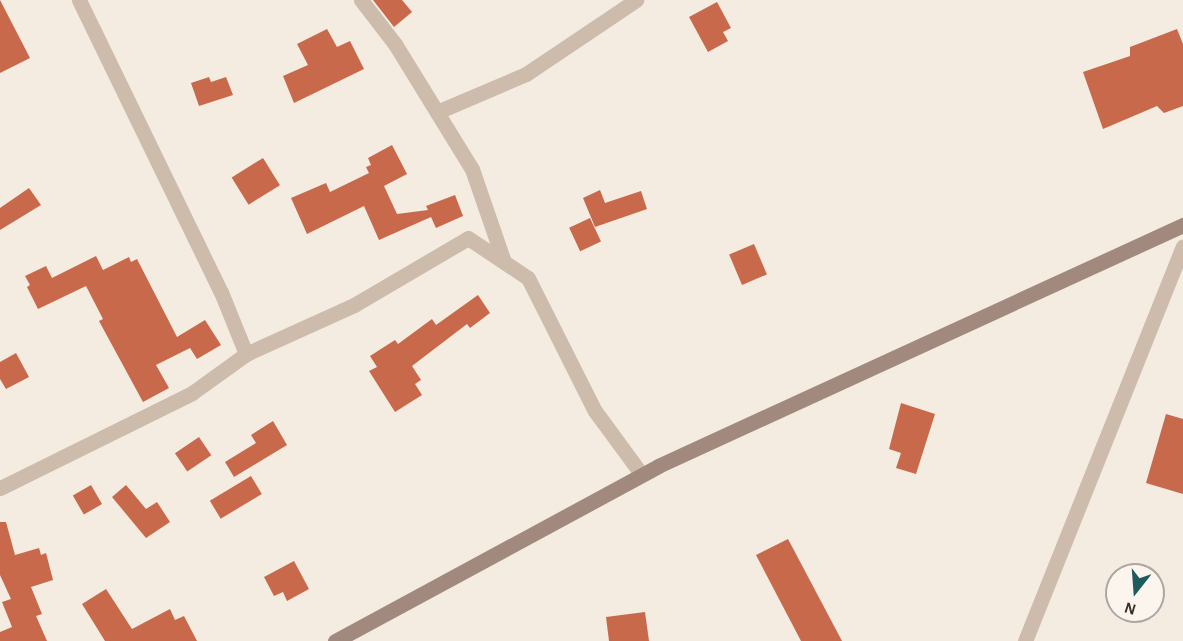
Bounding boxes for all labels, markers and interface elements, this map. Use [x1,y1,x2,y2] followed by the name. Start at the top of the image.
[1105,563,1165,623] north arrow
[1123,599,1138,618] text: N

